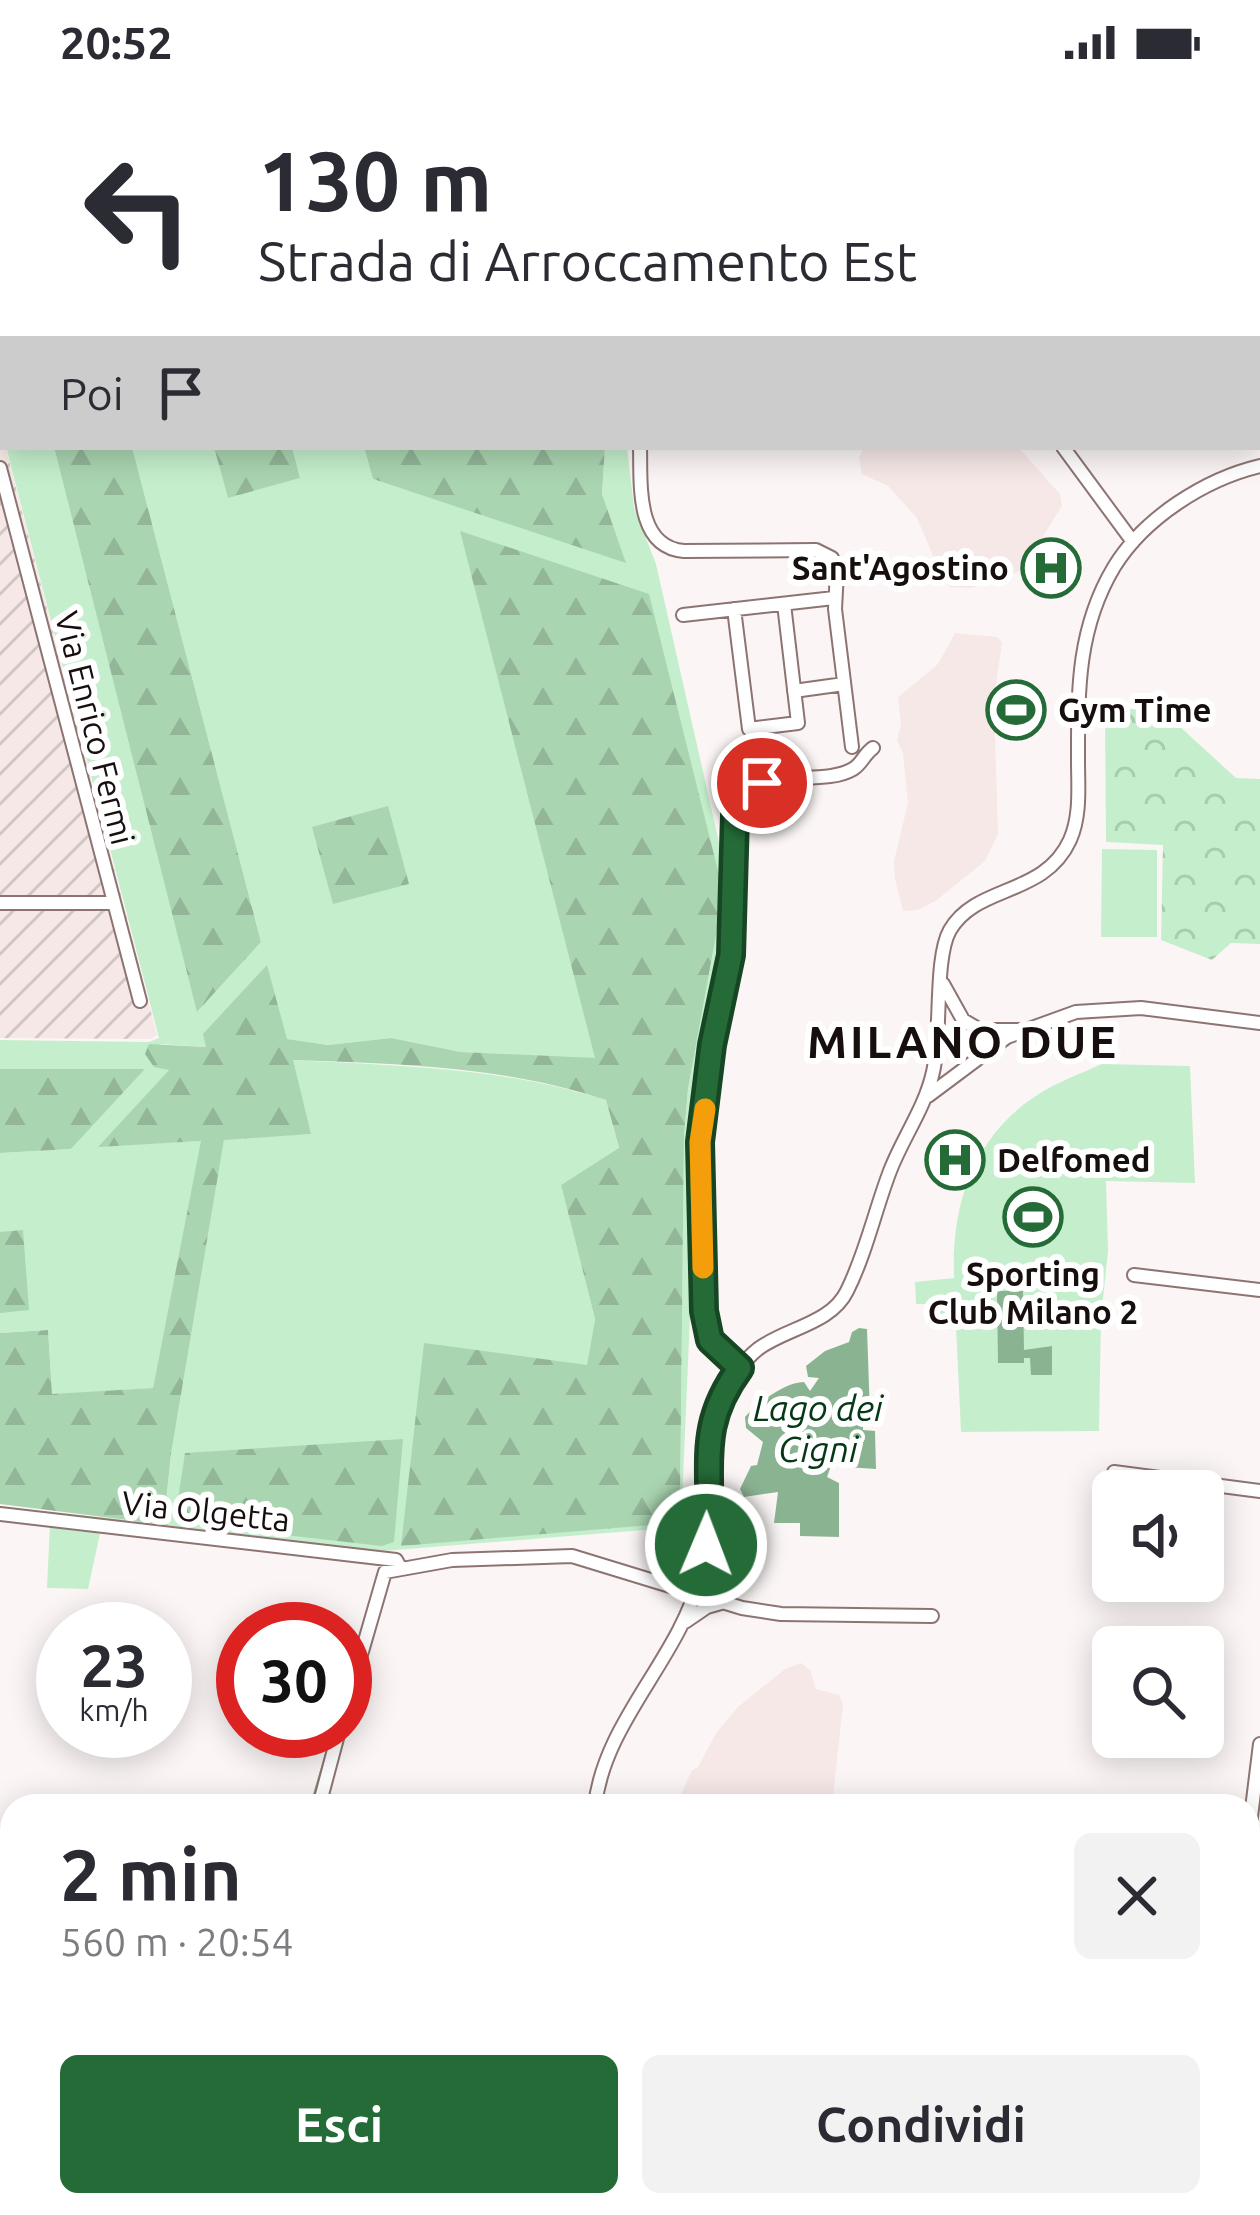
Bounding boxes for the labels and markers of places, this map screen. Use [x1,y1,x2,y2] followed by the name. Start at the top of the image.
[1020,537,1082,599] hospital icon: Sant'Agostino
[792,549,1009,586] place label: Sant'Agostino
[985,679,1047,741] sports icon: Gym Time
[1058,691,1212,728] place label: Gym Time
[711,732,813,834] pin
[924,1129,986,1191] hospital icon: Delfomed
[997,1141,1151,1178] place label: Delfomed
[1002,1186,1064,1248] sports icon: Sporting Club Milano 2
[928,1255,1138,1330] place label: Sporting Club Milano 2

